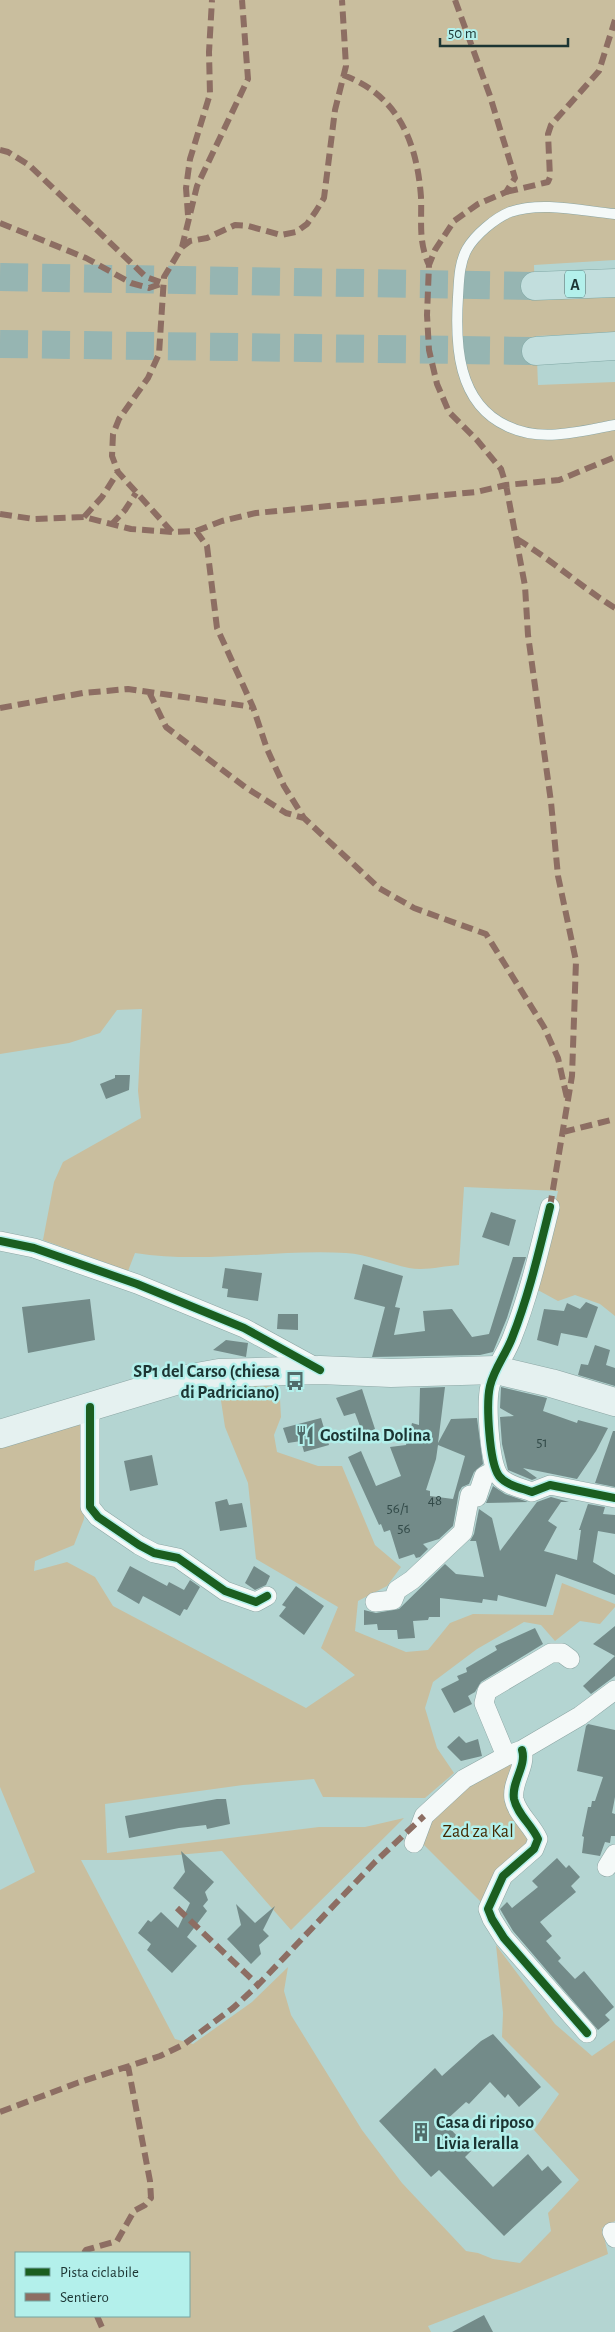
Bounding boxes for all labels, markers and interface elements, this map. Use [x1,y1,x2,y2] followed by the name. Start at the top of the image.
[440,15,568,47] scale bar
[448,26,477,41] text: 50 m
[565,270,585,298] road number: A
[133,1363,280,1402] place label: SP1 del Carso (chiesa di Padriciano)
[284,1370,306,1392] bus stop icon: SP1 del Carso (chiesa di Padriciano)
[294,1424,316,1446] restaurant icon: Gostilna Dolina
[320,1427,431,1445] place label: Gostilna Dolina
[536,1435,548,1450] house number: 51
[428,1493,442,1508] house number: 48
[387,1501,409,1516] house number: 56/1
[397,1521,411,1536] house number: 56
[442,1823,514,1841] park label: Zad za Kal
[436,2114,534,2153] place label: Casa di riposo Livia Ieralla
[410,2121,432,2143] building icon: Casa di riposo Livia Ieralla
[15,2252,190,2317] legend
[60,2265,139,2280] text: Pista ciclabile
[60,2290,109,2305] text: Sentiero

